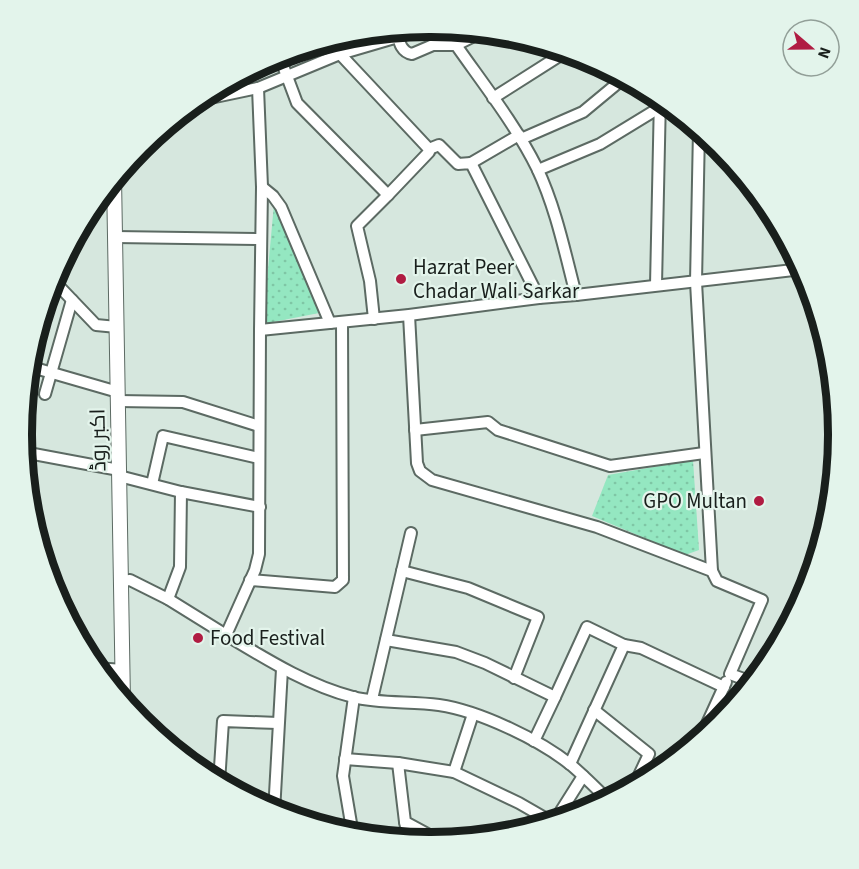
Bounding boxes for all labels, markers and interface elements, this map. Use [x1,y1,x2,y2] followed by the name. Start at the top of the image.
[781,18,841,78] north arrow
[812,44,836,62] text: N
[413,252,580,306] place label: Hazrat Peer Chadar Wali Sarkar
[394,272,408,286] marker: Hazrat Peer Chadar Wali Sarkar
[82,408,114,472] street label: اکبر روڈ
[643,486,747,516] place label: GPO Multan
[752,494,766,508] marker: GPO Multan
[210,623,325,653] place label: Food Festival
[191,631,205,645] marker: Food Festival

